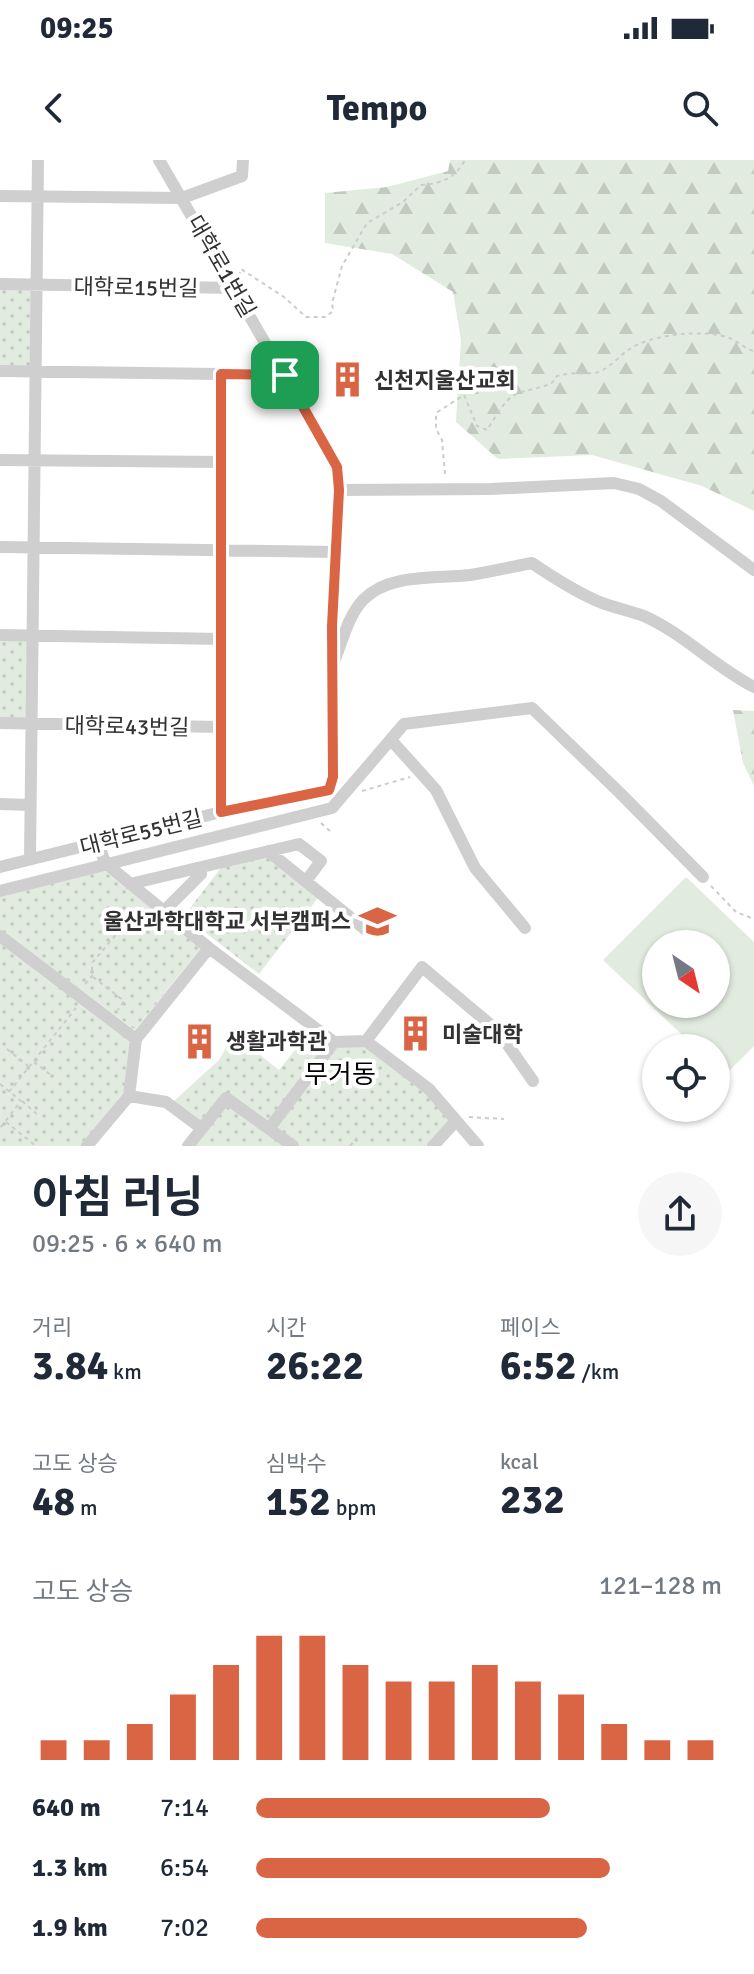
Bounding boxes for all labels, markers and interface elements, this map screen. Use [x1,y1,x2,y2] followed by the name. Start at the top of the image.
[40,10,114,47] text: 09:25
[32,86,76,130] icon: back
[327,86,427,131] text: Tempo
[678,86,722,130] icon: search
[182,211,262,322] street label: 대학로1번길
[73,273,199,302] street label: 대학로15번길
[251,341,319,409] pin
[263,353,307,397] icon: arrive
[329,361,367,399] building icon: 신천지울산교회
[374,367,516,394] place label: 신천지울산교회
[64,712,190,741] street label: 대학로43번길
[77,804,205,861] street label: 대학로55번길
[358,902,396,940] school or university icon: 울산과학대학교 서부캠퍼스
[103,908,351,935] place label: 울산과학대학교 서부캠퍼스
[642,930,730,1018] north arrow
[642,930,730,1122] map controls
[397,1015,435,1053] building icon: 미술대학
[442,1021,523,1048] place label: 미술대학
[181,1022,219,1060] building icon: 생활과학관
[226,1028,327,1055] place label: 생활과학관
[642,1034,730,1122] button: locate
[304,1059,376,1091] district label: 무거동
[32,1171,204,1225] text: 아침 러닝
[638,1172,722,1256] button: share
[32,1228,223,1260] text: 09:25 · 6 × 640 m
[32,1314,72,1341] text: 거리
[266,1314,306,1341] text: 시간
[500,1314,561,1341] text: 페이스
[32,1341,108,1391] text: 3.84
[266,1341,364,1391] text: 26:22
[500,1341,577,1391] text: 6:52
[108,1358,142,1385] text: km
[577,1358,619,1385] text: /km
[500,1448,539,1475] text: kcal
[32,1450,118,1477] text: 고도 상승
[266,1450,327,1477] text: 심박수
[500,1475,565,1525] text: 232
[32,1477,75,1527] text: 48
[266,1477,331,1527] text: 152
[75,1494,98,1521] text: m
[331,1494,376,1521] text: bpm
[599,1570,722,1602] text: 121–128 m
[32,1576,133,1608] text: 고도 상승
[32,1792,101,1824] text: 640 m
[160,1792,209,1824] text: 7:14
[32,1852,108,1884] text: 1.3 km
[160,1852,209,1884] text: 6:54
[32,1912,108,1944] text: 1.9 km
[160,1912,209,1944] text: 7:02

